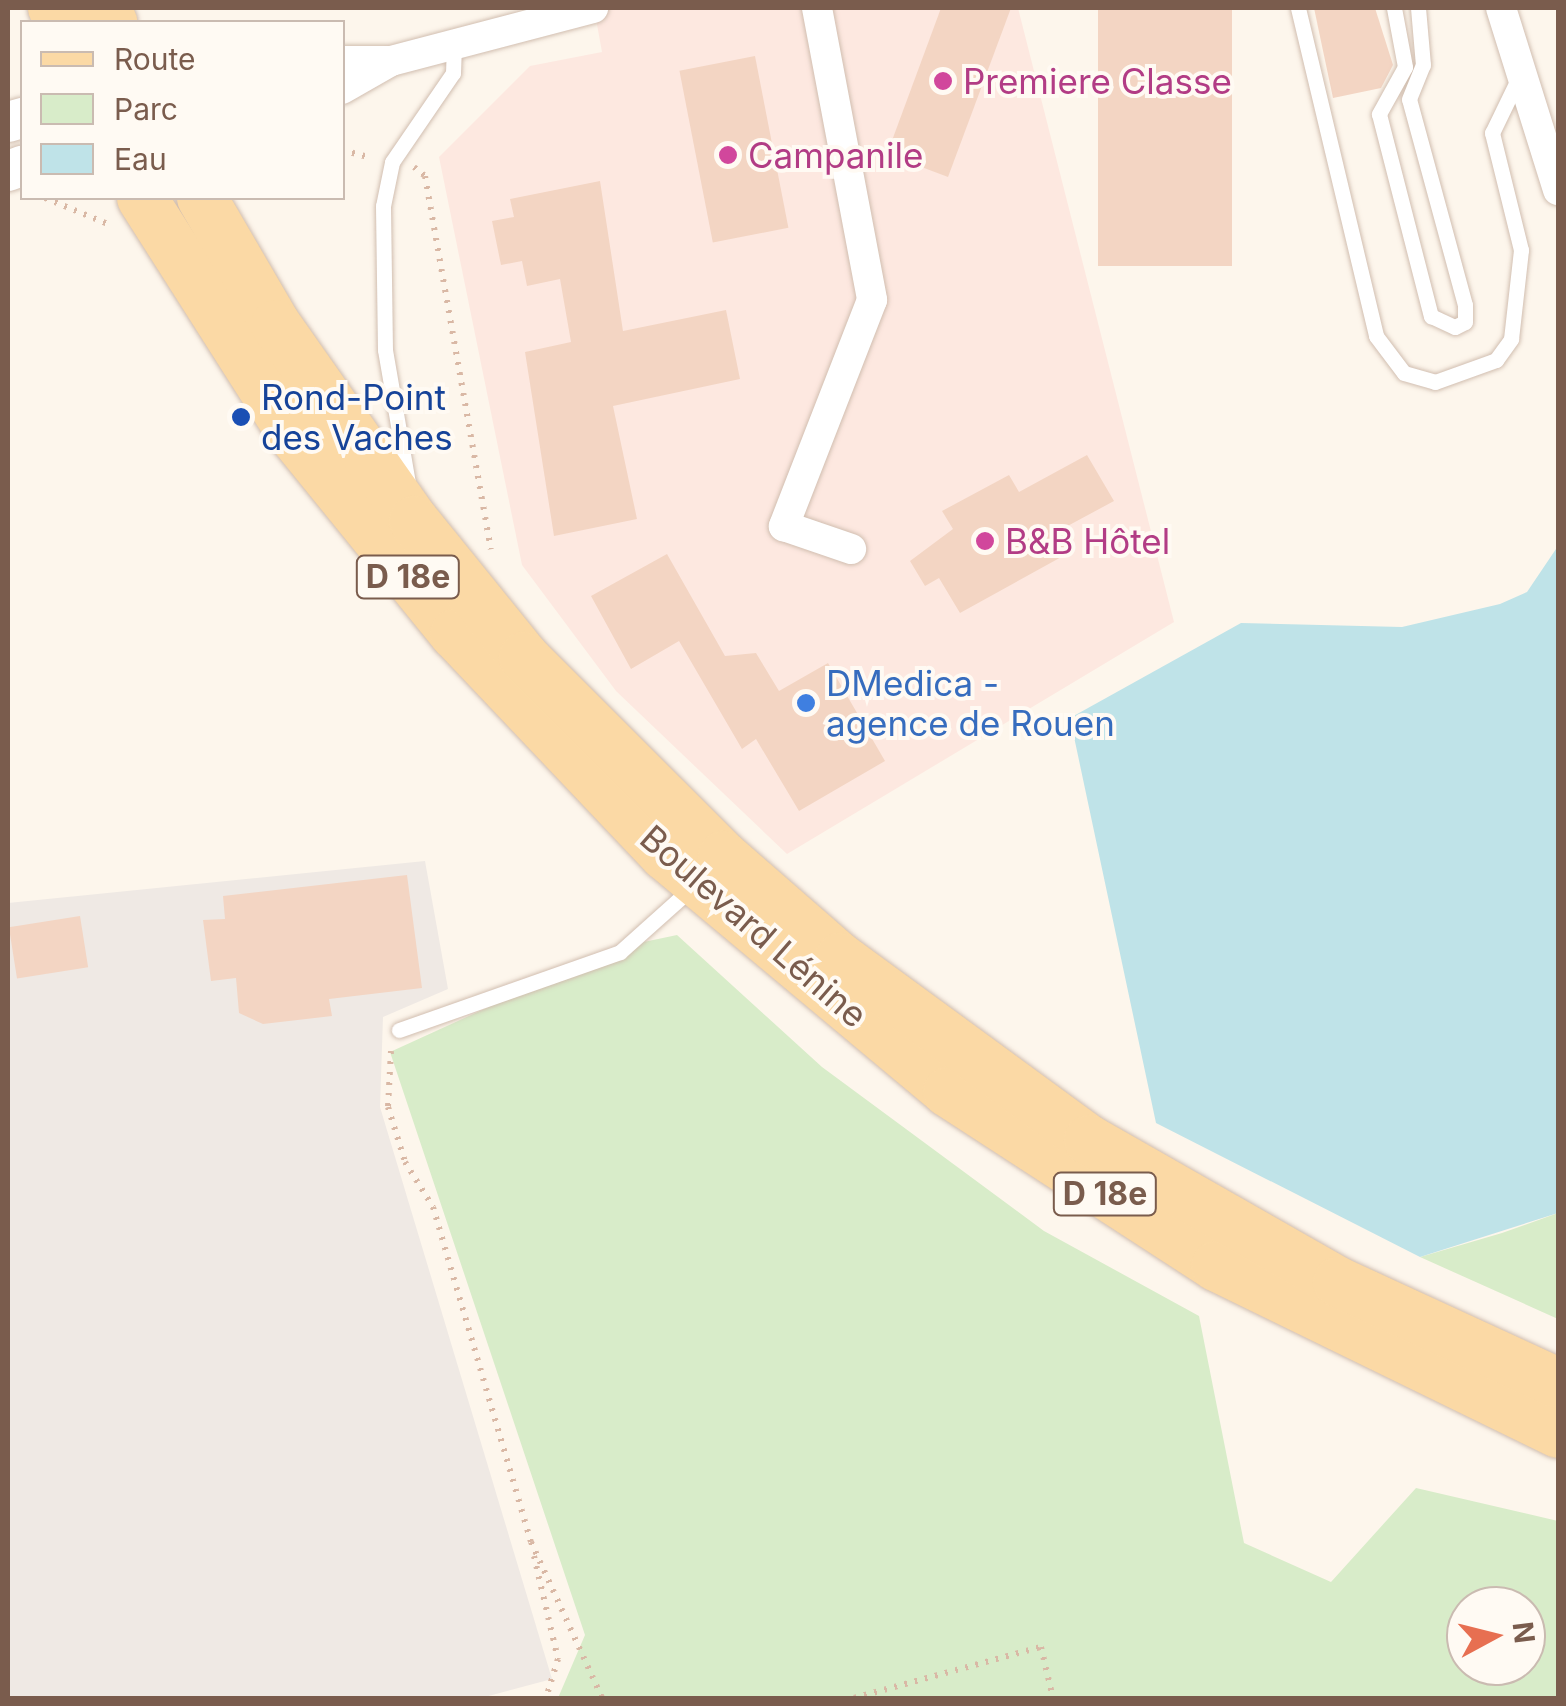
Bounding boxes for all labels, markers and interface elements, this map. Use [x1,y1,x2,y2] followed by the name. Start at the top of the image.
[20,20,345,200] legend
[114,41,196,77] text: Route
[963,60,1232,102] place label: Premiere Classe
[932,70,954,92] marker: Premiere Classe
[114,91,178,127] text: Parc
[748,134,923,176] place label: Campanile
[114,141,167,177] text: Eau
[717,144,739,166] marker: Campanile
[261,376,453,458] place label: Rond-Point des Vaches
[230,406,252,428] marker: Rond-Point des Vaches
[1005,520,1170,562] place label: B&B Hôtel
[974,530,996,552] marker: B&B Hôtel
[356,550,460,604] road number: D 18e
[826,662,1115,744] place label: DMedica - agence de Rouen
[795,692,817,714] marker: DMedica - agence de Rouen
[632,816,876,1036] street label: Boulevard Lénine
[1052,1167,1158,1221] road number: D 18e
[1446,1586,1546,1686] north arrow
[1506,1620,1542,1645] text: N

